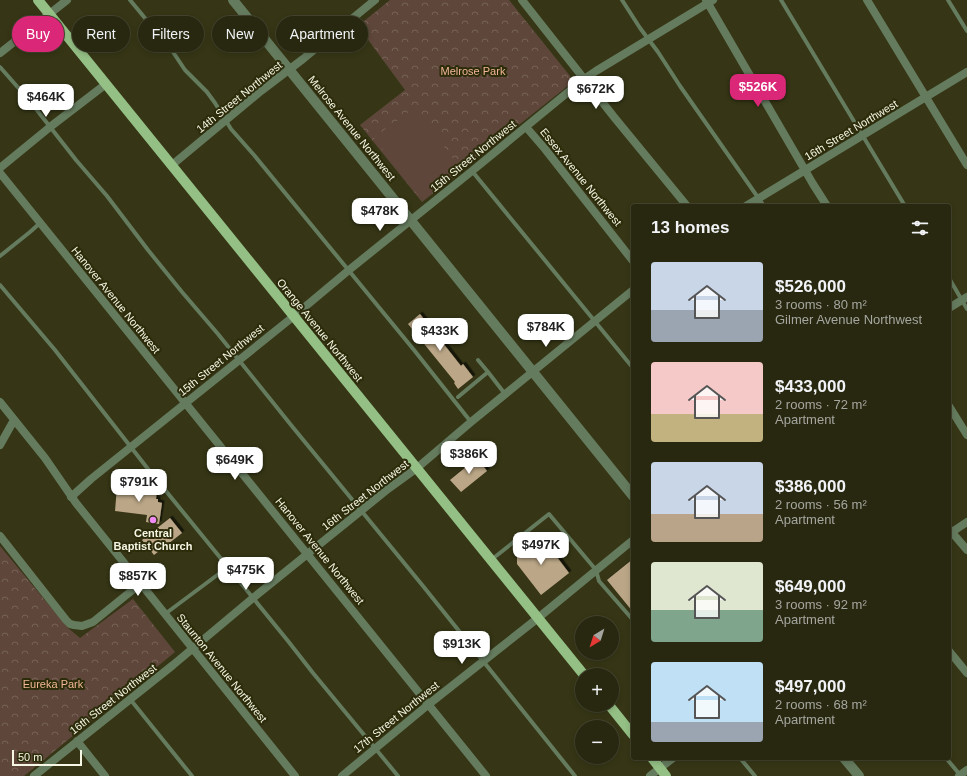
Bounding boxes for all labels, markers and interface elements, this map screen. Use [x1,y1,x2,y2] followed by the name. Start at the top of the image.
[12,16,64,52] chip: Buy
[72,16,130,52] chip: Rent
[138,16,204,52] chip: Filters
[212,16,268,52] chip: New
[276,16,368,52] chip: Apartment
[194,59,284,135] street label: 14th Street Northwest
[441,65,506,77] park label: Melrose Park
[306,73,398,183] street label: Melrose Avenue Northwest
[730,74,786,108] pin: $526K
[568,76,624,110] pin: $672K
[739,79,777,94] text: $526K
[577,81,615,96] text: $672K
[18,84,74,118] pin: $464K
[27,89,65,104] text: $464K
[802,97,900,163] street label: 16th Street Northwest
[428,118,518,194] street label: 15th Street Northwest
[538,126,624,228] street label: Essex Avenue Northwest
[352,198,408,232] pin: $478K
[361,203,399,218] text: $478K
[909,217,931,239] icon: filters
[651,218,729,237] text: 13 homes
[69,244,163,356] street label: Hanover Avenue Northwest
[275,276,365,384] street label: Orange Avenue Northwest
[775,277,846,296] text: $526,000
[683,278,731,326] icon: home
[775,297,867,312] text: 3 rooms · 80 m²
[775,312,922,327] text: Gilmer Avenue Northwest
[518,314,574,348] pin: $784K
[412,318,468,352] pin: $433K
[527,319,565,334] text: $784K
[176,322,266,398] street label: 15th Street Northwest
[421,323,459,338] text: $433K
[775,377,846,396] text: $433,000
[683,378,731,426] icon: home
[775,397,867,412] text: 2 rooms · 72 m²
[775,412,835,427] text: Apartment
[441,441,497,475] pin: $386K
[450,446,488,461] text: $386K
[207,447,263,481] pin: $649K
[216,452,254,467] text: $649K
[319,458,411,532] street label: 16th Street Northwest
[111,469,167,503] pin: $791K
[120,474,158,489] text: $791K
[775,477,846,496] text: $386,000
[683,478,731,526] icon: home
[273,495,367,607] street label: Hanover Avenue Northwest
[775,497,867,512] text: 2 rooms · 56 m²
[775,512,835,527] text: Apartment
[148,515,158,525] marker: Central Baptist Church
[114,527,193,552] place label: Central Baptist Church
[513,532,569,566] pin: $497K
[522,537,560,552] text: $497K
[218,557,274,591] pin: $475K
[227,562,265,577] text: $475K
[110,563,166,597] pin: $857K
[119,568,157,583] text: $857K
[775,577,846,596] text: $649,000
[683,578,731,626] icon: home
[775,597,867,612] text: 3 rooms · 92 m²
[174,611,270,725] street label: Staunton Avenue Northwest
[775,612,835,627] text: Apartment
[575,616,619,660] north arrow
[575,616,619,764] map controls
[434,631,490,665] pin: $913K
[443,636,481,651] text: $913K
[67,662,159,736] street label: 16th Street Northwest
[575,668,619,712] button: +
[775,677,846,696] text: $497,000
[23,678,84,690] park label: Eureka Park
[683,678,731,726] icon: home
[351,679,441,755] street label: 17th Street Northwest
[775,697,867,712] text: 2 rooms · 68 m²
[775,712,835,727] text: Apartment
[575,720,619,764] button: −
[12,748,82,767] scale bar
[18,751,42,763] text: 50 m

